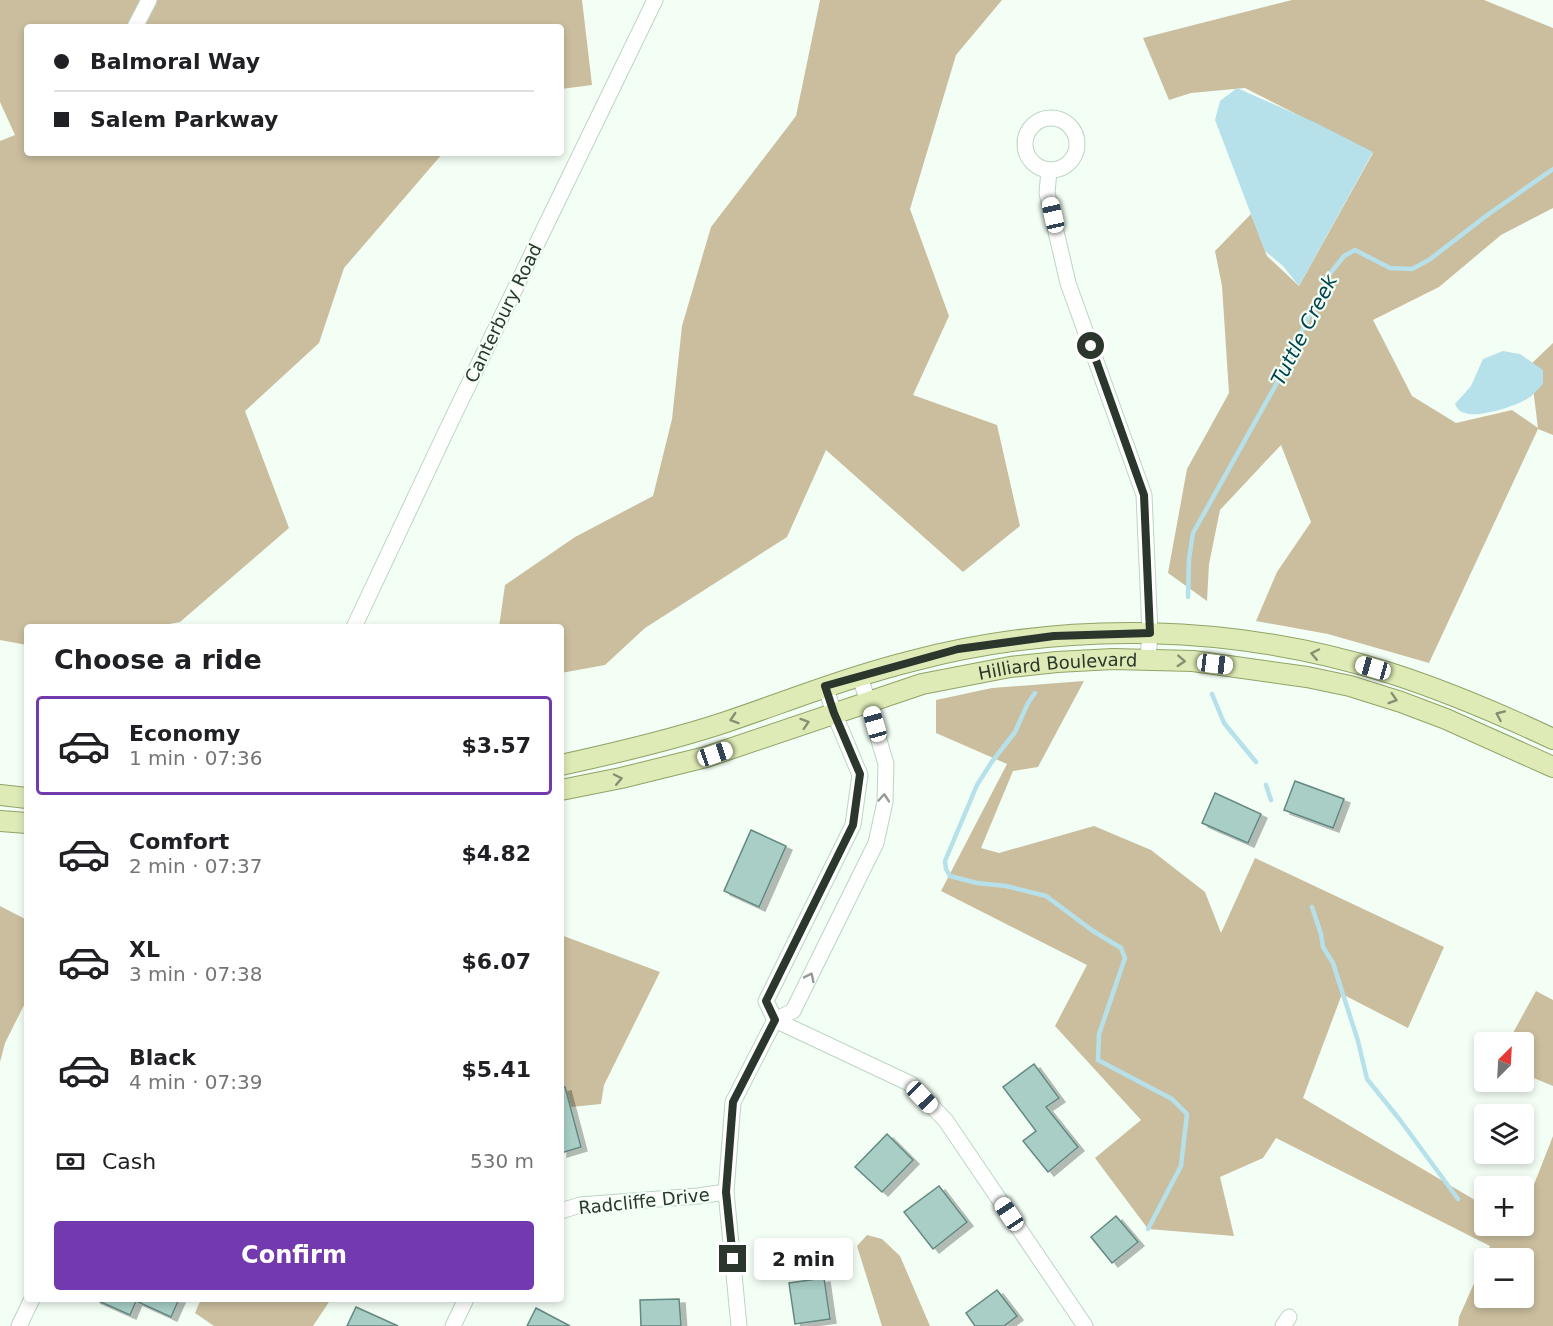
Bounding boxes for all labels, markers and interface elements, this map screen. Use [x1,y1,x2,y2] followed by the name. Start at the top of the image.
[90,49,260,74] text: Balmoral Way
[90,107,278,132] text: Salem Parkway
[1040,195,1066,235] car
[460,240,546,386] street label: Canterbury Road
[1266,269,1343,389] water label: Tuttle Creek
[1077,332,1104,359] route start
[54,644,262,675] text: Choose a ride
[976,648,1138,683] street label: Hilliard Boulevard
[1310,648,1320,661] one-way arrow
[1196,653,1234,675] car
[1176,654,1185,667] one-way arrow
[1353,654,1393,682] car
[1387,692,1398,704] one-way arrow
[861,704,889,744] car
[1495,710,1506,722] one-way arrow
[729,712,740,724] one-way arrow
[799,717,810,730] one-way arrow
[57,719,111,773] icon: car
[129,721,240,746] text: Economy
[461,733,531,758] text: $3.57
[695,740,735,768] car
[129,746,263,770] text: 1 min · 07:36
[613,773,623,786] one-way arrow
[878,794,891,803] one-way arrow
[57,827,111,881] icon: car
[129,829,229,854] text: Comfort
[461,841,531,866] text: $4.82
[129,854,263,878] text: 2 min · 07:37
[57,935,111,989] icon: car
[129,937,160,962] text: XL
[461,949,531,974] text: $6.07
[129,962,263,986] text: 3 min · 07:38
[803,972,814,983] one-way arrow
[1474,1032,1534,1092] north arrow
[1474,1032,1534,1308] map controls
[57,1043,111,1097] icon: car
[129,1045,196,1070] text: Black
[461,1057,531,1082] text: $5.41
[129,1070,263,1094] text: 4 min · 07:39
[903,1078,941,1116] car
[1474,1104,1534,1164] button: layers
[54,1145,87,1178] icon: cash
[102,1149,156,1174] text: Cash
[470,1149,534,1173] text: 530 m
[1474,1176,1534,1236] button: +
[577,1184,711,1218] street label: Radcliffe Drive
[991,1194,1027,1234] car
[54,1221,534,1290] button: Confirm
[754,1238,853,1280] callout: 2 min
[719,1245,746,1272] route end
[772,1247,835,1271] text: 2 min
[1474,1248,1534,1308] button: −

